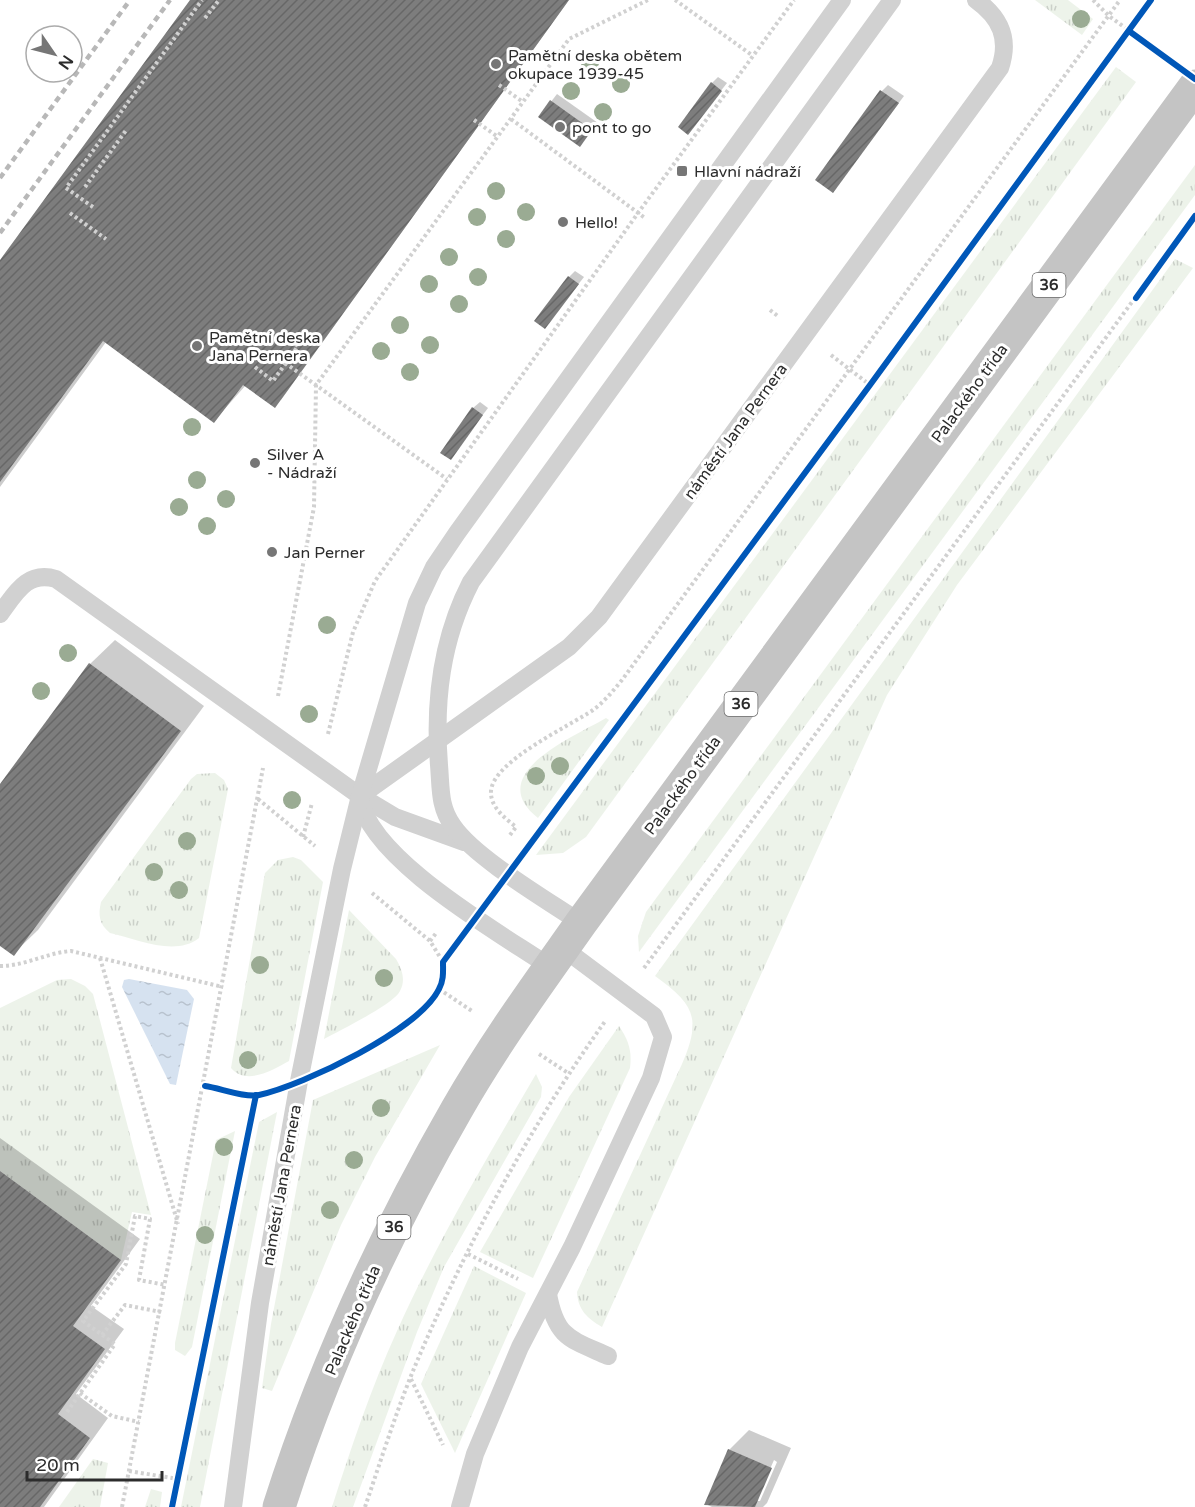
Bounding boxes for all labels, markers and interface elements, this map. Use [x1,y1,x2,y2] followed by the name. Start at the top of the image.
[24,24,84,84] north arrow
[508,46,682,84] place label: Pamětní deska obětem okupace 1939-45
[54,51,77,73] text: N
[489,57,503,71] marker: Pamětní deska obětem okupace 1939-45
[572,118,651,138] place label: pont to go
[553,120,567,134] marker: pont to go
[694,162,801,182] place label: Hlavní nádraží
[675,164,689,178] marker: Hlavní nádraží
[575,213,618,233] place label: Hello!
[556,215,570,229] marker: Hello!
[1032,273,1066,297] road number: 36
[209,328,320,366] place label: Pamětní deska Jana Pernera
[190,339,204,353] marker: Pamětní deska Jana Pernera
[927,340,1012,447] street label: Palackého třída
[680,360,792,504] street label: náměstí Jana Pernera
[267,445,337,483] place label: Silver A - Nádraží
[248,456,262,470] marker: Silver A - Nádraží
[284,543,366,563] place label: Jan Perner
[265,545,279,559] marker: Jan Perner
[724,692,758,716] road number: 36
[640,732,725,839] street label: Palackého třída
[258,1103,306,1267] street label: náměstí Jana Pernera
[378,1215,410,1239] road number: 36
[321,1262,385,1378] street label: Palackého třída
[27,1444,162,1482] scale bar
[36,1454,80,1476] text: 20 m

